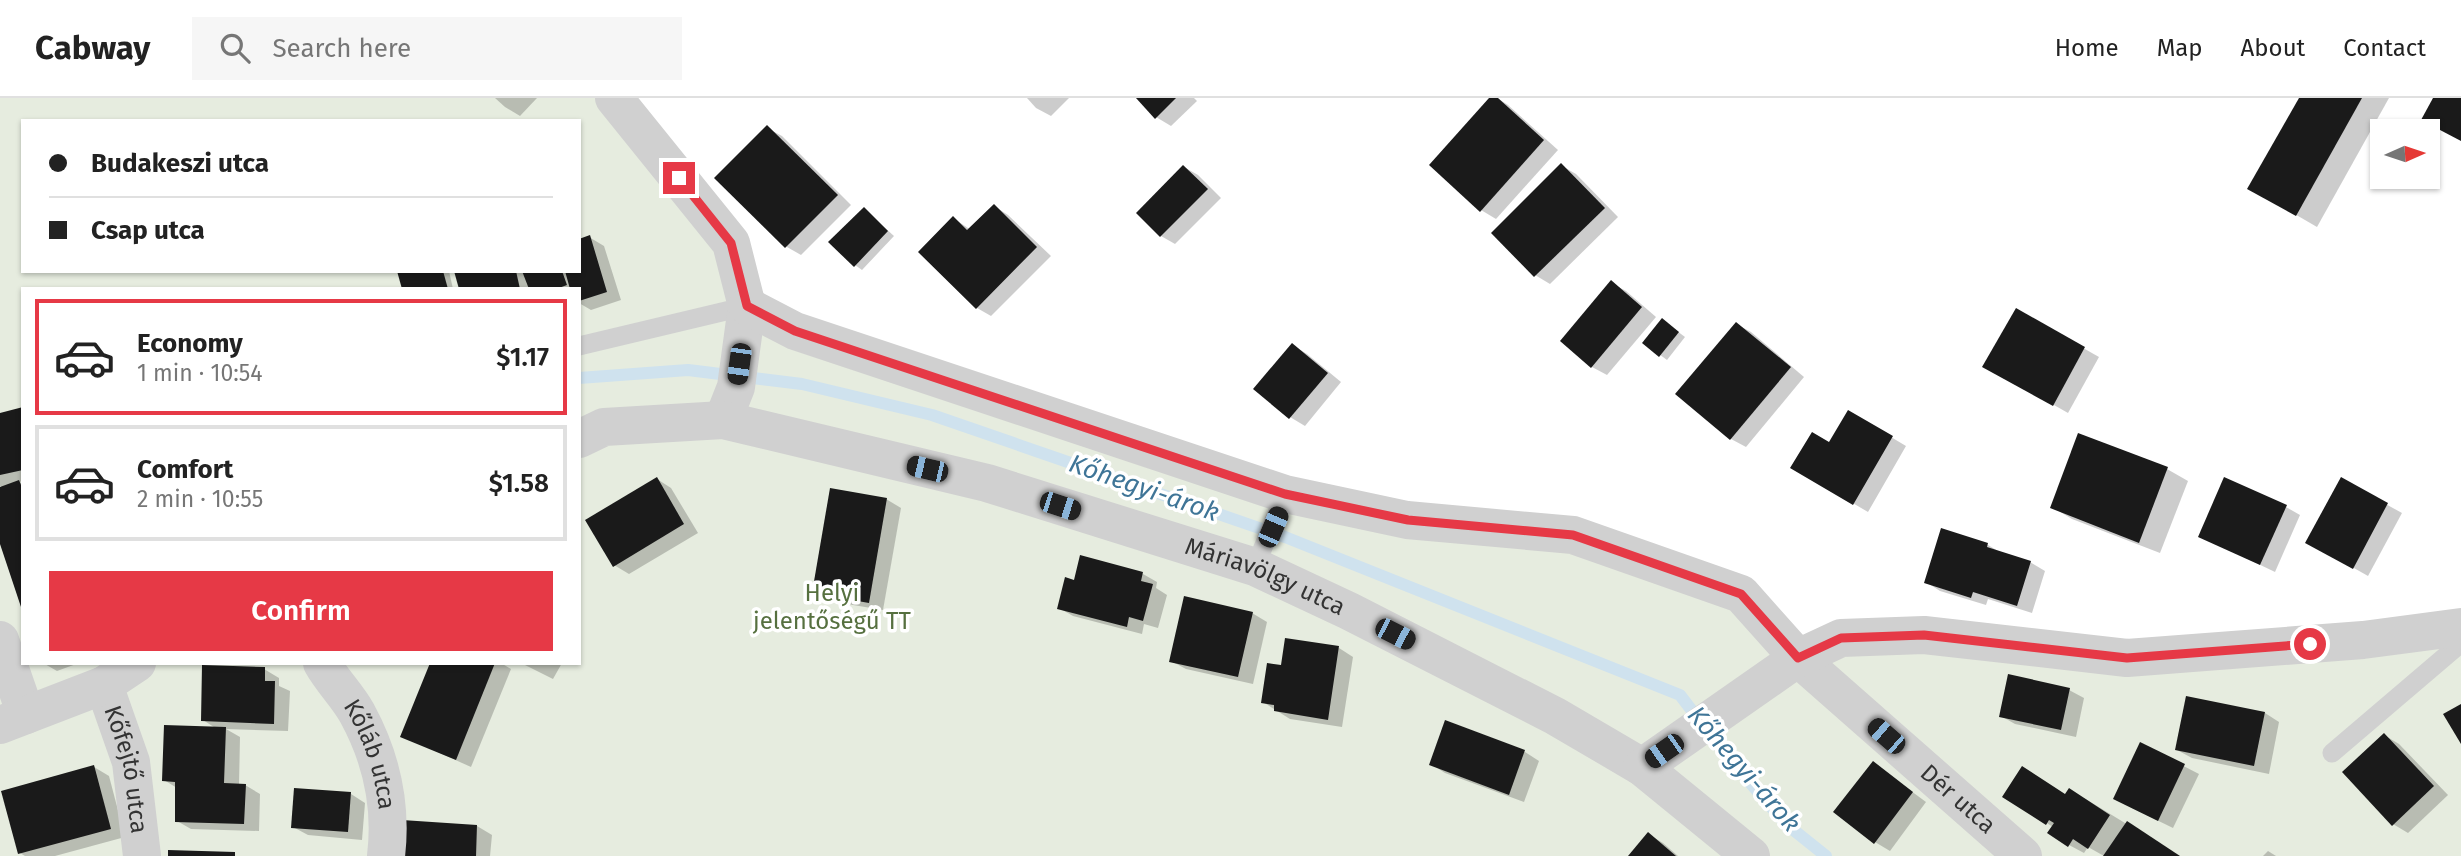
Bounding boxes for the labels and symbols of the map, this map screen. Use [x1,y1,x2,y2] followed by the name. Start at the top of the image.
[2370,119,2440,189] north arrow
[663,162,695,194] route end
[726,342,753,386] car
[1065,448,1223,528] water label: Kőhegyi-árok
[905,454,950,484] car
[1037,490,1084,522] car
[1256,504,1291,550] car
[1182,532,1350,621] street label: Máriavölgy utca
[752,579,912,635] park label: Helyi jelentőségű TT
[1372,615,1419,653] car
[2294,628,2326,660] route start
[338,694,401,811] street label: Kőláb utca
[1681,700,1807,838] water label: Kőhegyi-árok
[98,702,153,835] street label: Kőfejtő utca
[1864,714,1909,758] car
[1641,730,1688,772] car
[1915,758,2001,839] street label: Dér utca

